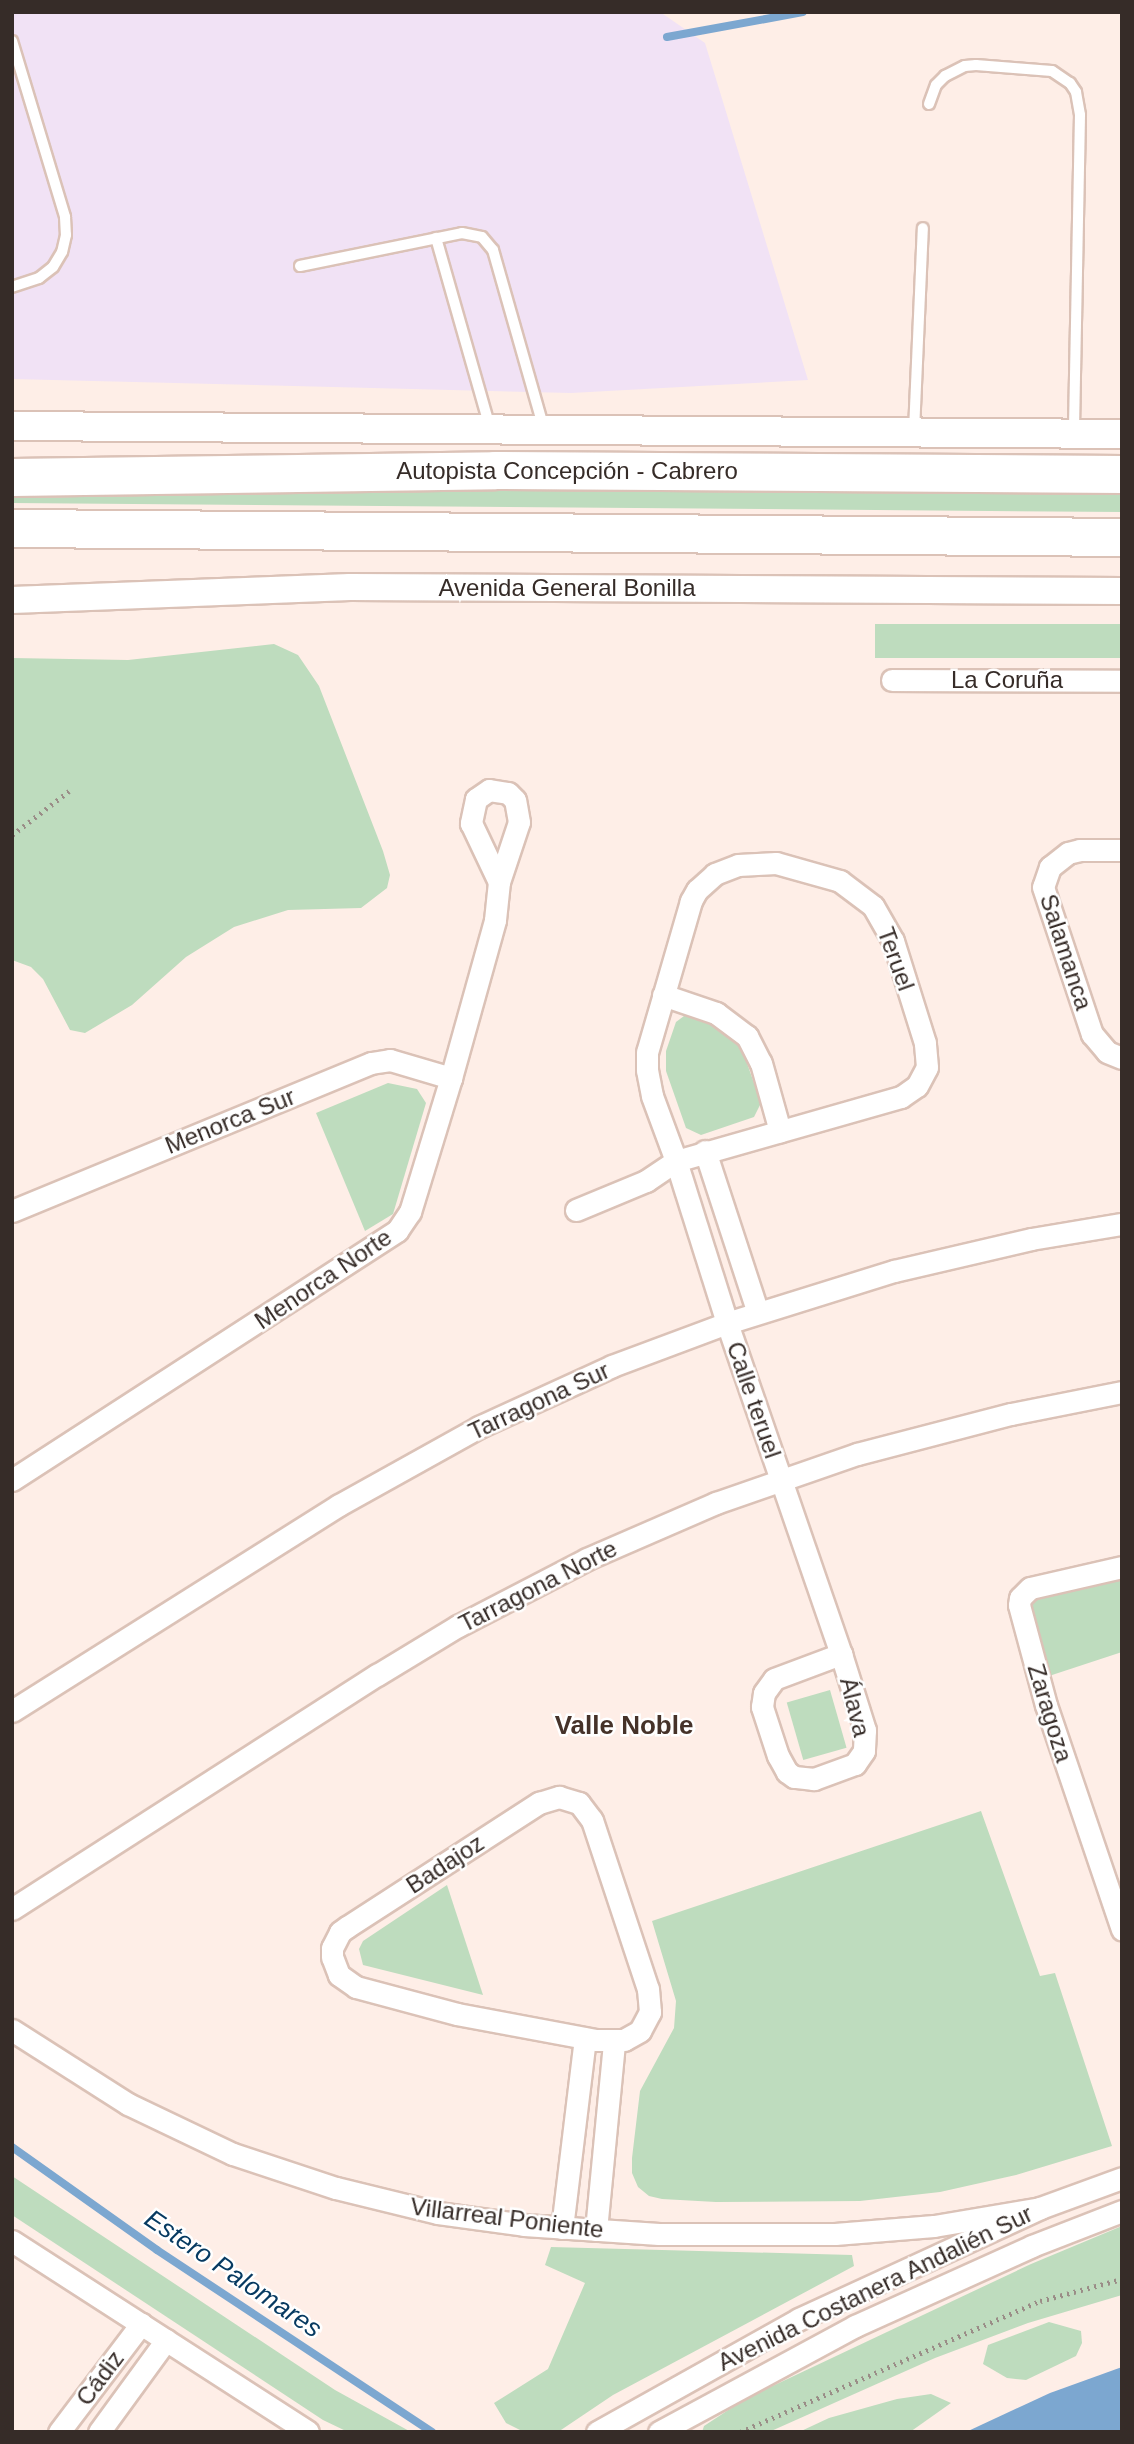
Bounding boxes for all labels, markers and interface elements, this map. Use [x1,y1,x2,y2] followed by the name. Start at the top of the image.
[396,457,738,485] street label: Autopista Concepción - Cabrero
[438,574,696,602] street label: Avenida General Bonilla
[951,666,1063,694] street label: La Coruña
[1034,890,1098,1014] street label: Salamanca
[871,923,921,995] street label: Teruel
[161,1082,299,1160] street label: Menorca Sur
[249,1223,397,1335] street label: Menorca Norte
[721,1338,787,1462] street label: Calle teruel
[464,1356,614,1446] street label: Tarragona Sur
[454,1534,622,1638] street label: Tarragona Norte
[1021,1660,1079,1766] street label: Zaragoza
[834,1674,876,1740] street label: Álava
[555,1710,693,1742] district label: Valle Noble
[401,1828,489,1900] street label: Badajoz
[409,2192,605,2244] street label: Villarreal Poniente
[712,2199,1038,2377] street label: Avenida Costanera Andalién Sur
[139,2203,327,2345] water label: Estero Palomares
[70,2345,130,2411] street label: Cádiz

